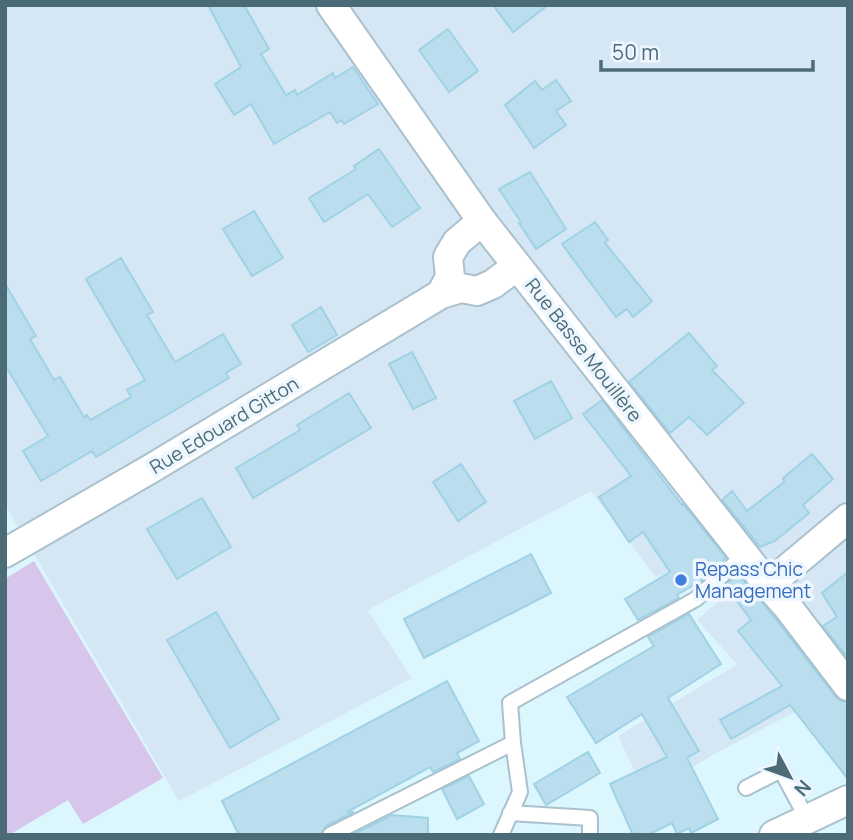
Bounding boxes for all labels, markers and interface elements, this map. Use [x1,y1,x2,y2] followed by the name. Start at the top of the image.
[601,28,813,72] scale bar
[612,38,659,66] text: 50 m
[520,273,648,427] street label: Rue Basse Mouillère
[145,370,303,480] street label: Rue Edouard Gitton
[695,556,811,604] place label: Repass'Chic Management
[673,572,689,588] marker: Repass'Chic Management
[755,742,825,812] north arrow
[789,774,817,802] text: N

